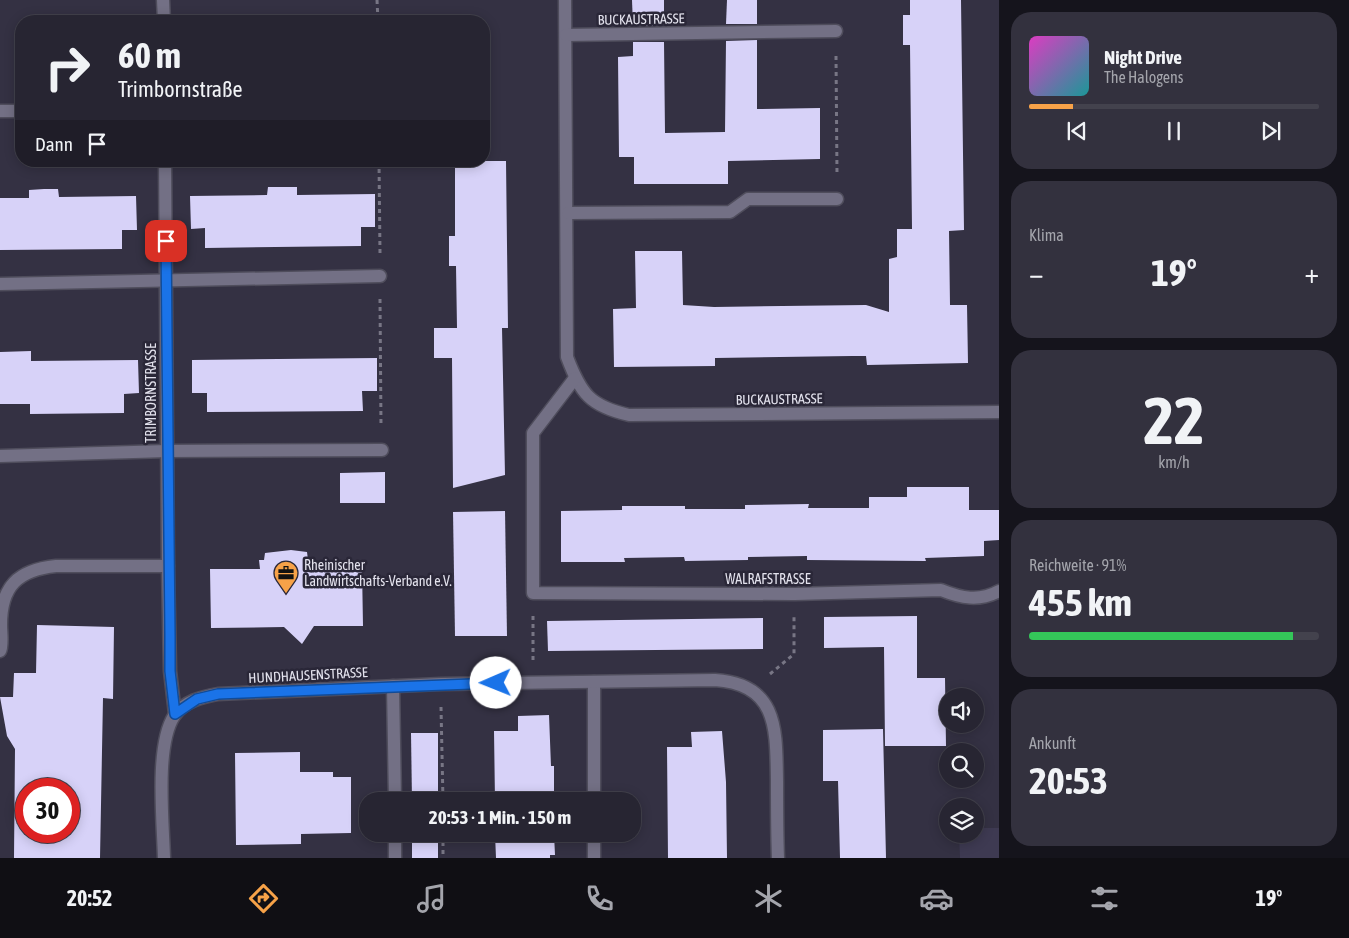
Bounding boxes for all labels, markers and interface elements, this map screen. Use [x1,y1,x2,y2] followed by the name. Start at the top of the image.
[597,10,685,28] street label: BUCKAUSTRASSE
[35,35,100,100] icon: right
[118,35,181,75] text: 60 m
[1104,46,1182,68] text: Night Drive
[1104,68,1184,86] text: The Halogens
[118,76,242,102] text: Trimbornstraße
[1063,117,1091,145] icon: previous
[1160,117,1188,145] icon: pause
[1257,117,1285,145] icon: next
[83,130,111,158] icon: arrive
[35,133,73,155] text: Dann
[145,220,187,262] pin
[1029,226,1064,244] text: Klima
[152,227,180,255] icon: arrive
[1151,251,1197,294] text: 19°
[1029,257,1044,289] text: −
[1304,257,1319,289] text: +
[143,343,159,443] street label: TRIMBORNSTRASSE
[1143,383,1205,458] text: 22
[735,390,823,408] street label: BUCKAUSTRASSE
[1158,453,1190,471] text: km/h
[1029,556,1126,574] text: Reichweite · 91%
[304,557,452,589] place label: Rheinischer Landwirtschafts-Verband e.V.
[273,560,299,594] office icon: Rheinischer Landwirtschafts-Verband e.V.
[725,571,811,587] street label: WALRAFSTRASSE
[1029,581,1132,624] text: 455 km
[469,656,521,708] position arrow
[248,664,368,686] street label: HUNDHAUSENSTRASSE
[939,688,984,843] map controls
[939,688,984,733] button: sound
[1029,734,1076,752] text: Ankunft
[939,743,984,788] button: search
[1029,759,1108,802] text: 20:53
[15,778,80,843] speed limit sign: 30
[939,798,984,843] button: layers
[429,806,571,828] text: 20:53 · 1 Min. · 150 m
[246,881,281,916] icon: directions
[414,881,449,916] icon: music
[582,881,617,916] icon: phone
[751,881,786,916] icon: climate
[919,881,954,916] icon: car
[1087,881,1122,916] icon: filters
[67,885,112,911] text: 20:52
[1256,885,1282,911] text: 19°

